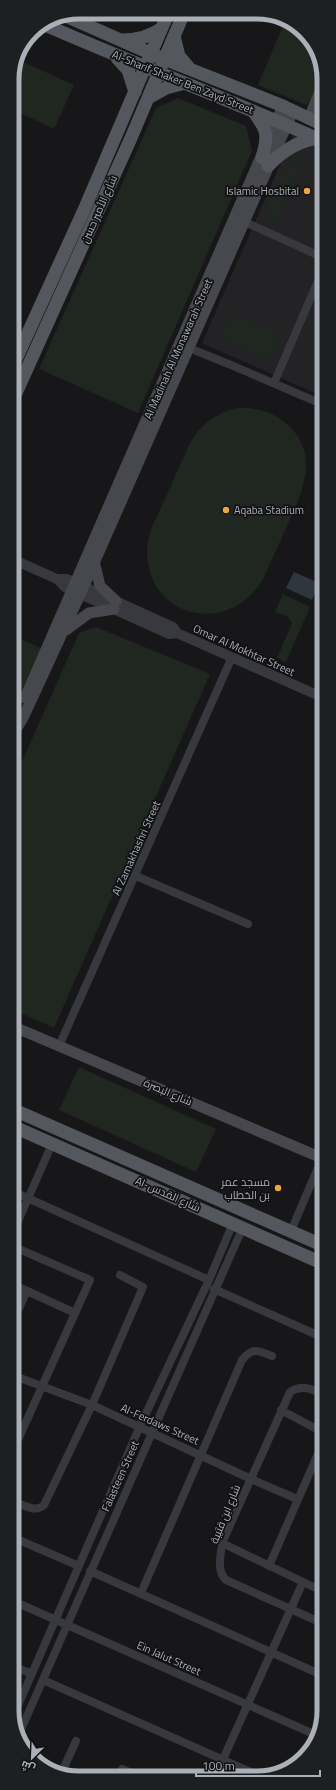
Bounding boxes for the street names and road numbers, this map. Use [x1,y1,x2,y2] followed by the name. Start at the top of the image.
[110,46,256,118] street label: Al-Sharif Shaker Ben Zayd Street
[77,172,121,246] street label: شارع الأمير حسن
[140,276,216,422] street label: Al Madinah Al Monawarah Street
[191,620,298,680] street label: Omar Al Mokhtar Street
[108,798,164,898] street label: Al Zamakhashri Street
[141,1075,195,1109] street label: شارع البصرة
[133,1172,203,1216] street label: Al-شارع القدس
[118,1400,202,1449] street label: Al-Ferdaws Street
[97,1438,143,1514] street label: Falasteen Street
[206,1482,244,1546] street label: شارع ابن قتيبة
[134,1637,204,1679] street label: Ein Jalut Street

